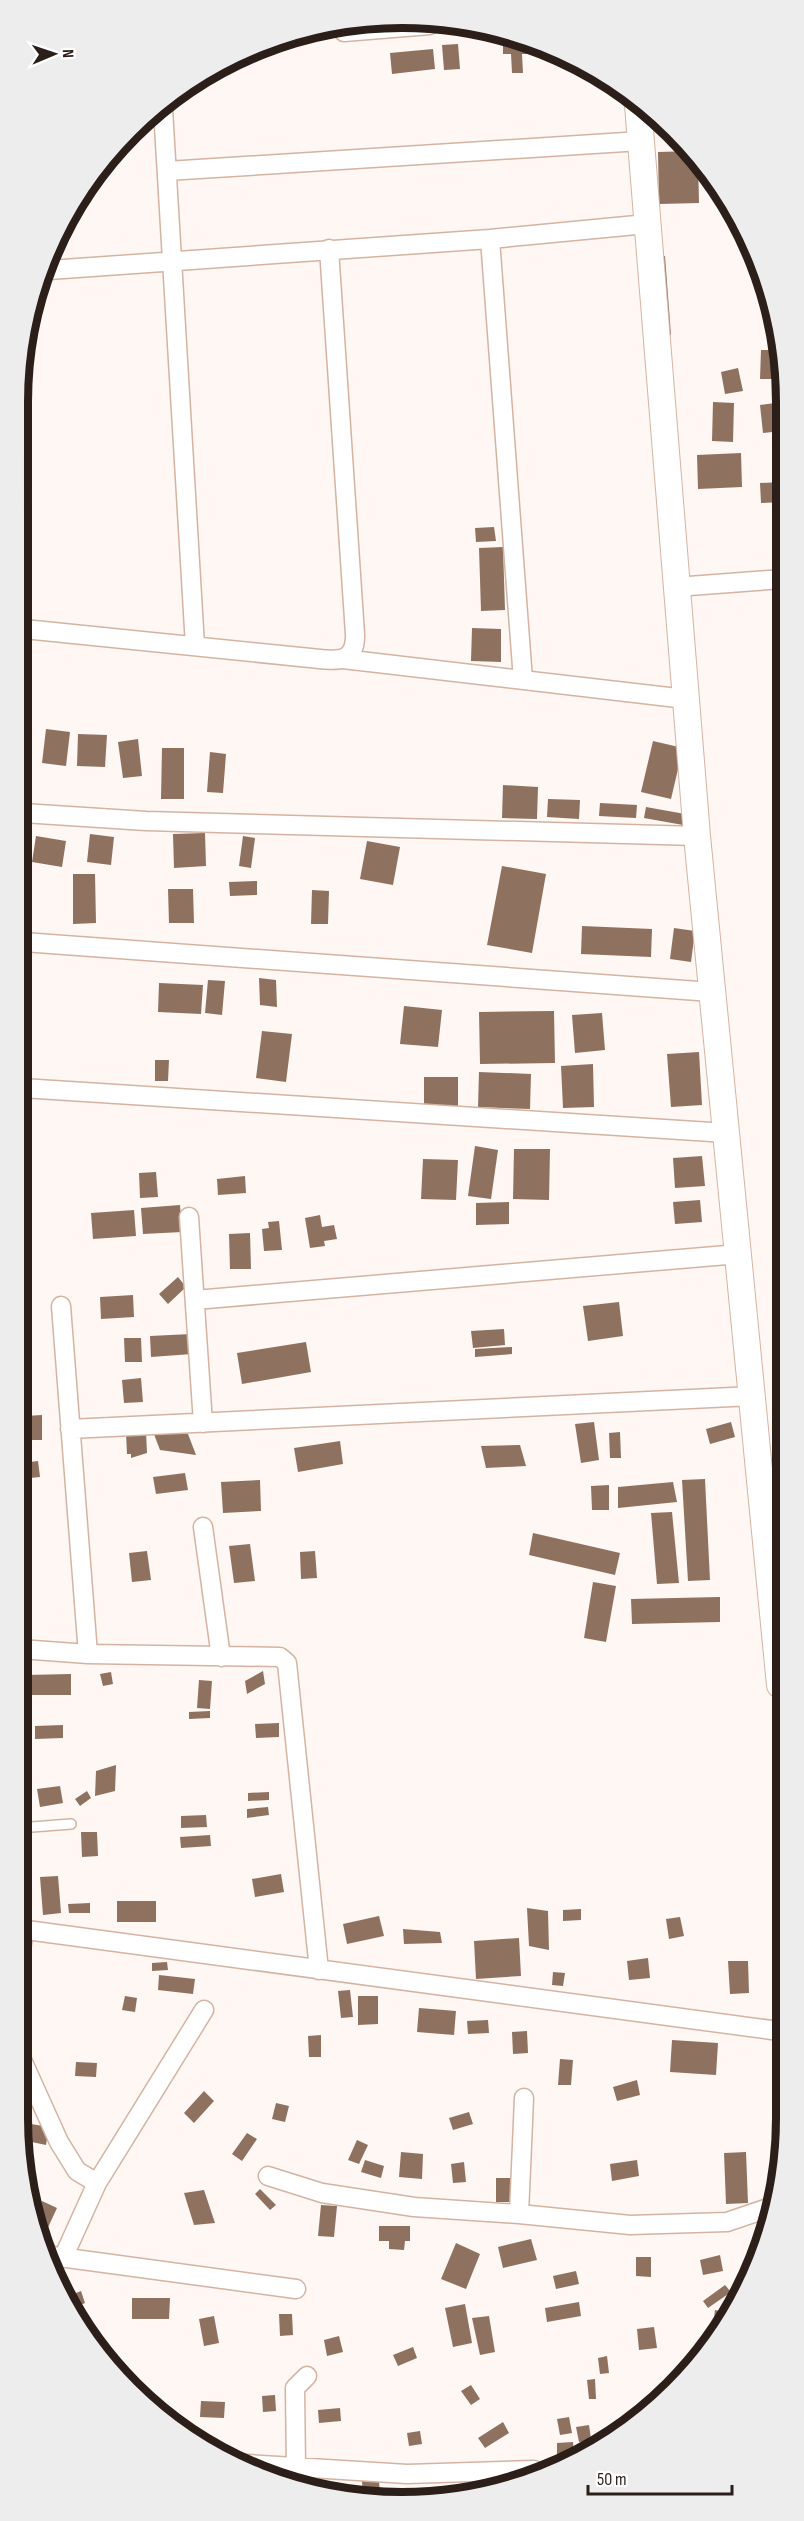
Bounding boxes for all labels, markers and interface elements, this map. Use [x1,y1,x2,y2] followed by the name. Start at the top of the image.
[24,24,84,84] north arrow
[58,49,77,58] text: N
[588,2458,732,2496] scale bar
[597,2469,627,2490] text: 50 m

